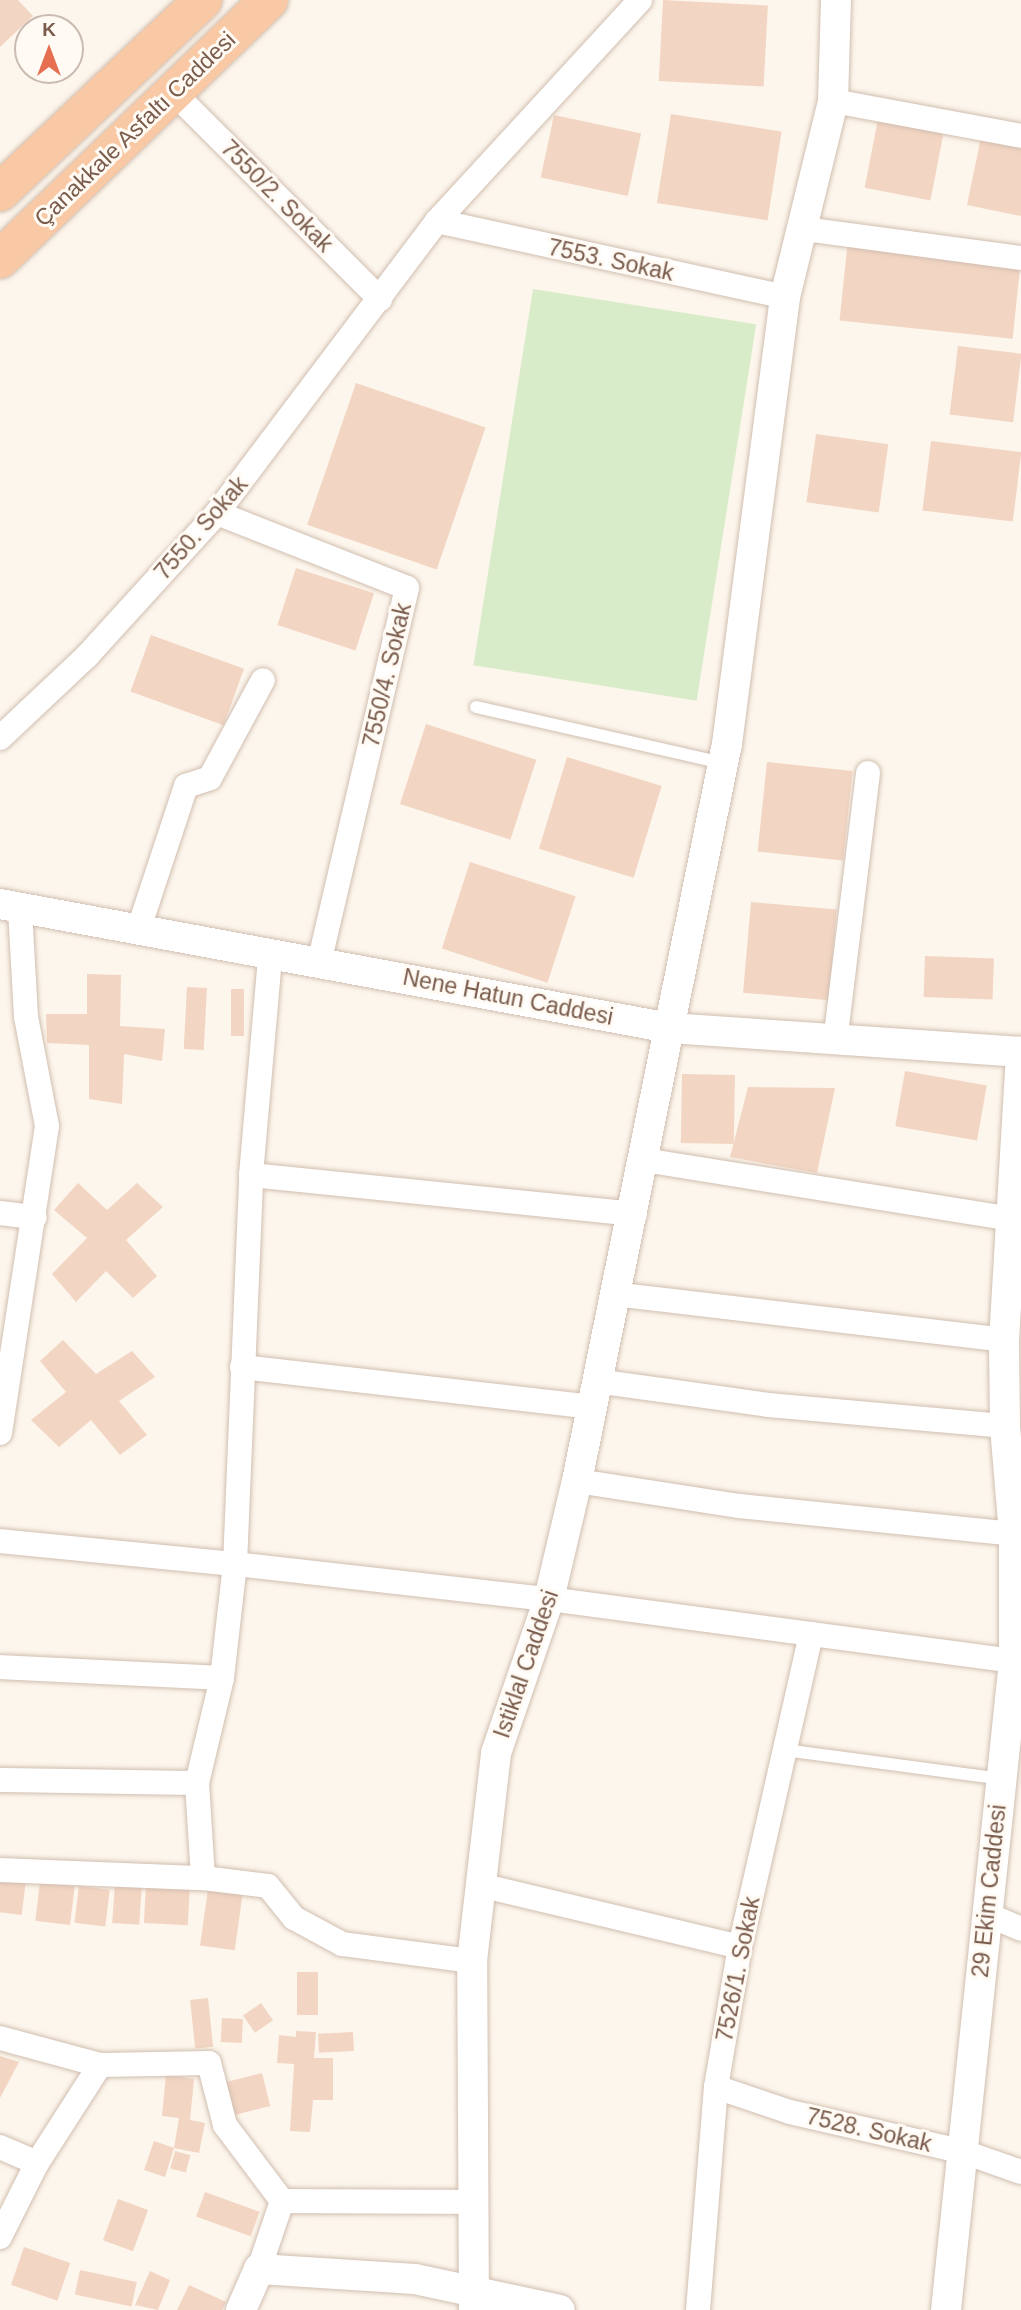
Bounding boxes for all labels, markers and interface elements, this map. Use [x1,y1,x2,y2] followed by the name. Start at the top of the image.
[14,14,84,84] north arrow
[42,19,56,40] text: K
[28,25,242,233] street label: Çanakkale Asfaltı Caddesi
[215,134,339,258] street label: 7550/2. Sokak
[546,233,676,287] street label: 7553. Sokak
[149,471,253,585] street label: 7550. Sokak
[357,600,417,750] street label: 7550/4. Sokak
[401,963,615,1031] street label: Nene Hatun Caddesi
[488,1586,564,1742] street label: Istiklal Caddesi
[966,1803,1012,1979] street label: 29 Ekim Caddesi
[710,1894,766,2044] street label: 7526/1. Sokak
[804,2102,934,2158] street label: 7528. Sokak

